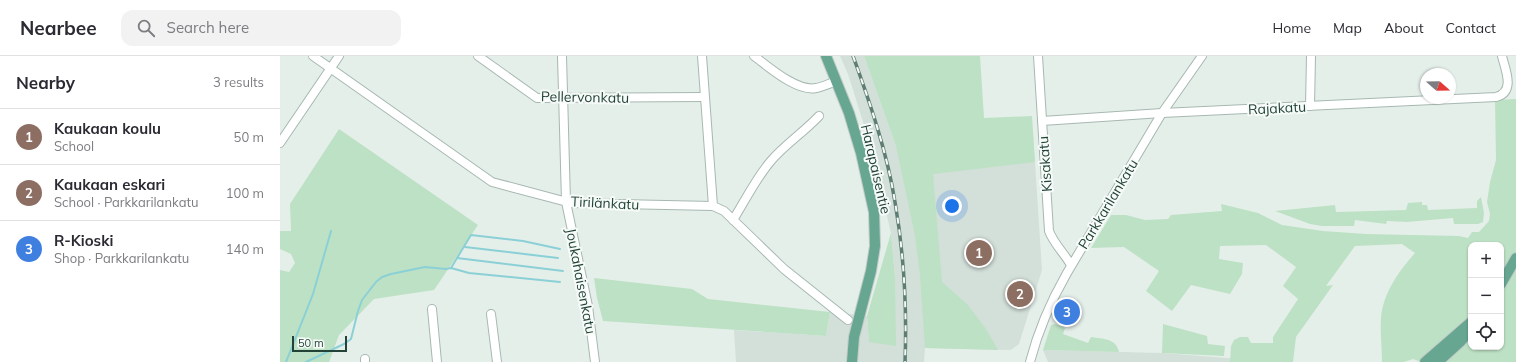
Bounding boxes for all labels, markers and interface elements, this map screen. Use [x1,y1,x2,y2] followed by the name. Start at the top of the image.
[121,10,401,46] search box
[20,16,97,40] text: Nearbee
[135,17,157,39] icon: search
[167,18,249,37] text: Search here
[1272,19,1311,37] text: Home
[1333,19,1362,37] text: Map
[1384,19,1424,37] text: About
[1446,19,1496,37] text: Contact
[1420,68,1456,104] north arrow
[16,72,75,93] text: Nearby
[213,74,264,90] text: 3 results
[541,87,629,107] street label: Pellervonkatu
[1247,97,1307,119] street label: Rajakatu
[54,119,161,138] text: Kaukaan koulu
[857,123,895,215] street label: Harapaisentie
[25,129,33,145] text: 1
[234,129,264,145] text: 50 m
[1034,135,1056,193] street label: Kisakatu
[54,138,94,154] text: School
[1074,156,1142,252] street label: Parkkarilankatu
[54,175,165,194] text: Kaukaan eskari
[25,185,33,201] text: 2
[226,185,264,201] text: 100 m
[570,192,640,214] street label: Tirilänkatu
[54,194,198,210] text: School · Parkkarilankatu
[942,196,962,216] your location
[562,227,600,335] street label: Joukahaisenkatu
[54,231,113,250] text: R-Kioski
[966,238,992,268] pin: 1
[25,241,33,257] text: 3
[226,241,264,257] text: 140 m
[1468,242,1504,350] map controls
[1468,242,1504,278] button: +
[54,250,189,266] text: Shop · Parkkarilankatu
[1468,278,1504,314] button: −
[1007,279,1033,309] pin: 2
[1054,297,1080,327] pin: 3
[1468,314,1504,350] button: locate
[292,334,347,353] scale bar
[298,336,324,350] text: 50 m

